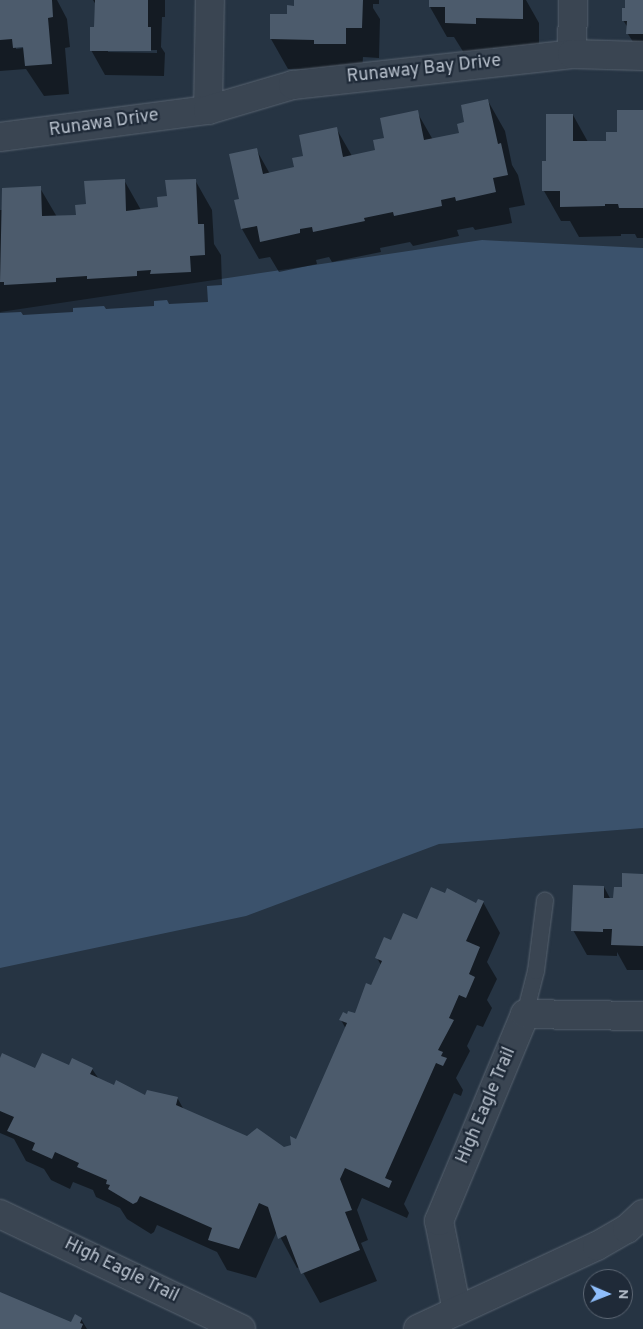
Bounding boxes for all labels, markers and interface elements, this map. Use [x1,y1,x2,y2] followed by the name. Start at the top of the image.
[346,51,502,89] street label: Runaway Bay Drive
[48,106,160,142] street label: Runawa Drive
[453,1044,521,1168] street label: High Eagle Trail
[60,1234,182,1308] street label: High Eagle Trail
[583,1269,633,1319] north arrow
[614,1289,631,1299] text: N

